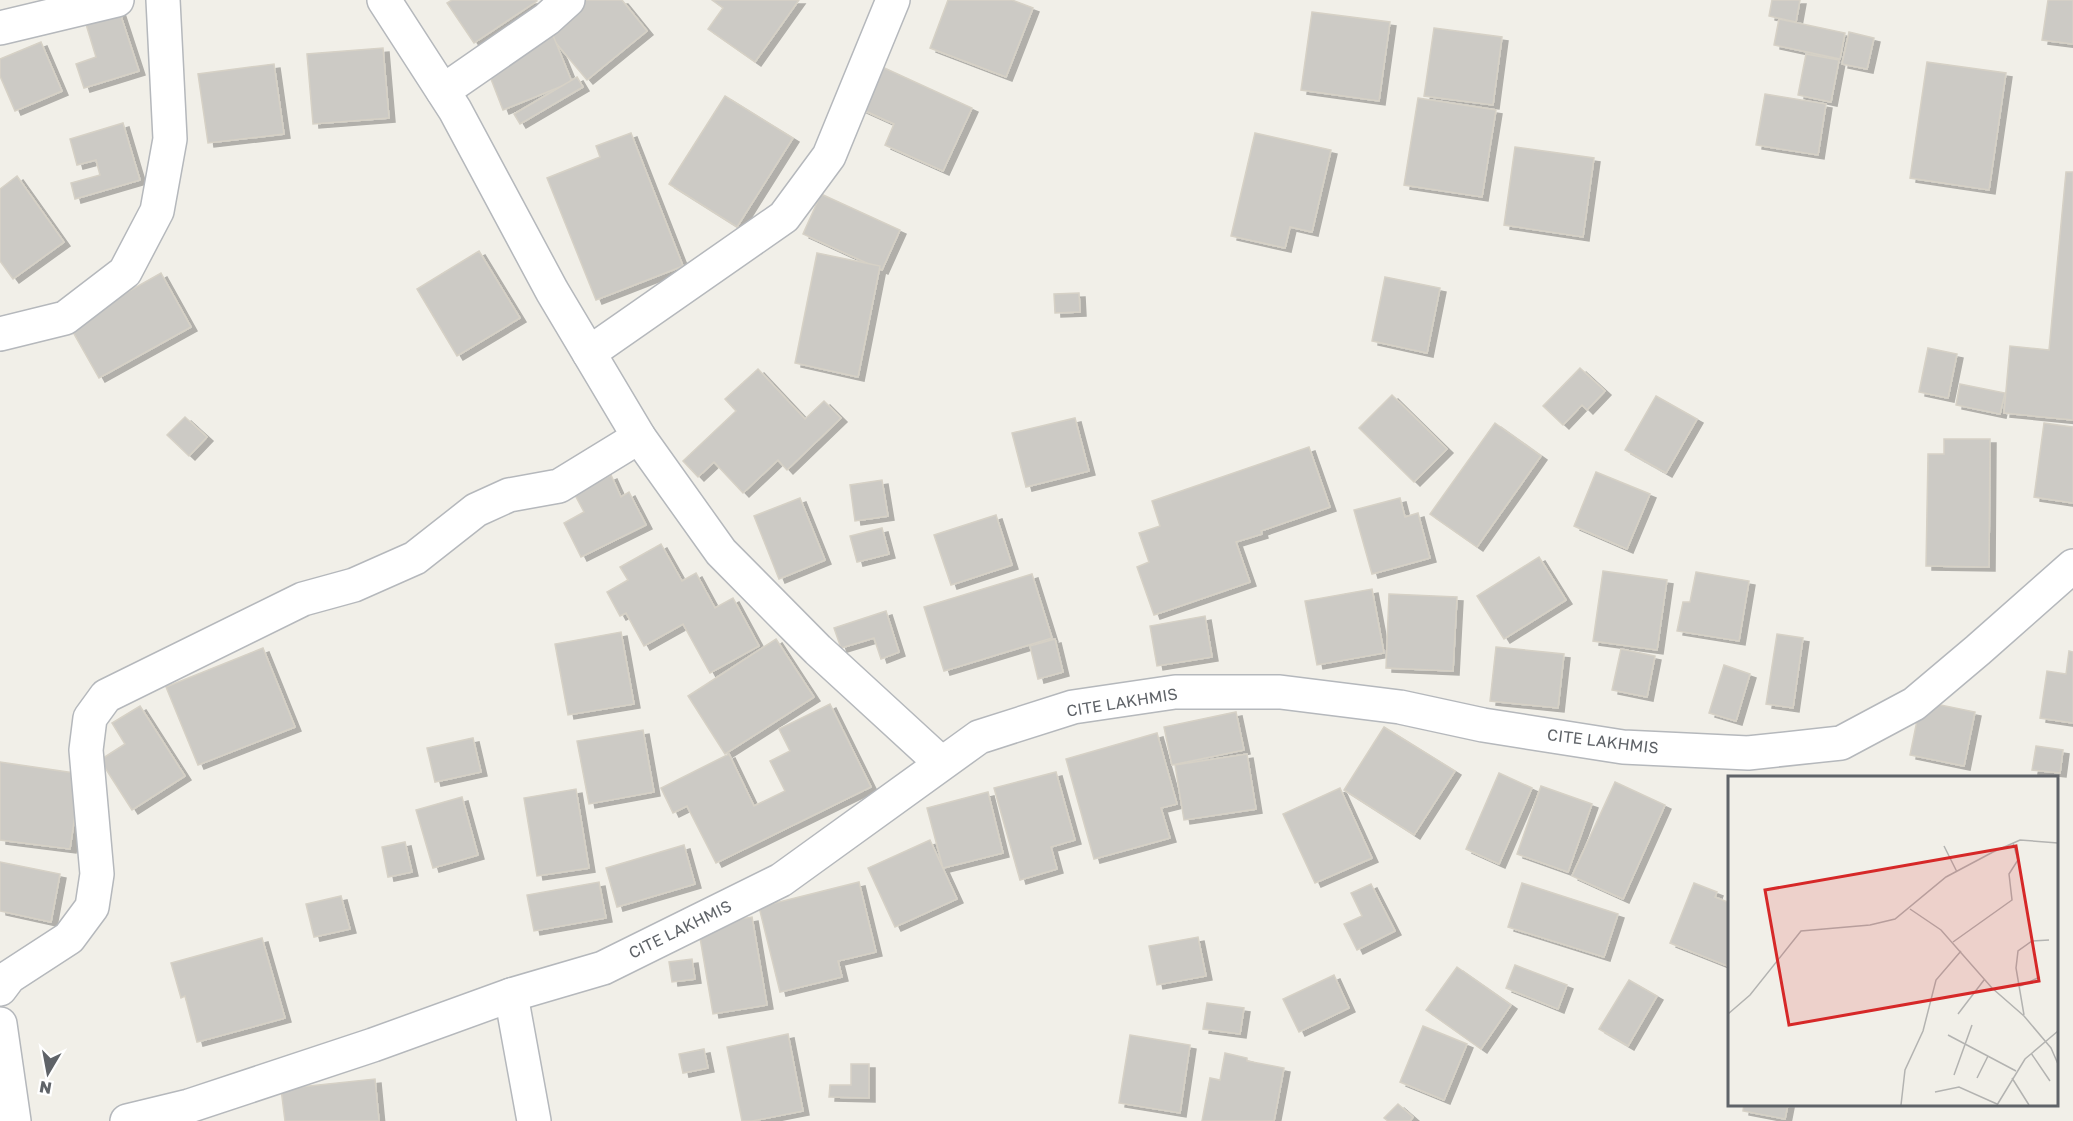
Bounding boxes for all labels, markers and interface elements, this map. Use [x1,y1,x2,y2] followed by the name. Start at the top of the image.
[1065,683,1179,721] street label: CITE LAKHMIS
[1546,724,1660,758] street label: CITE LAKHMIS
[1728,776,2058,1106] inset map
[625,895,735,963] street label: CITE LAKHMIS
[18,1043,78,1103] north arrow
[38,1077,53,1099] text: N

